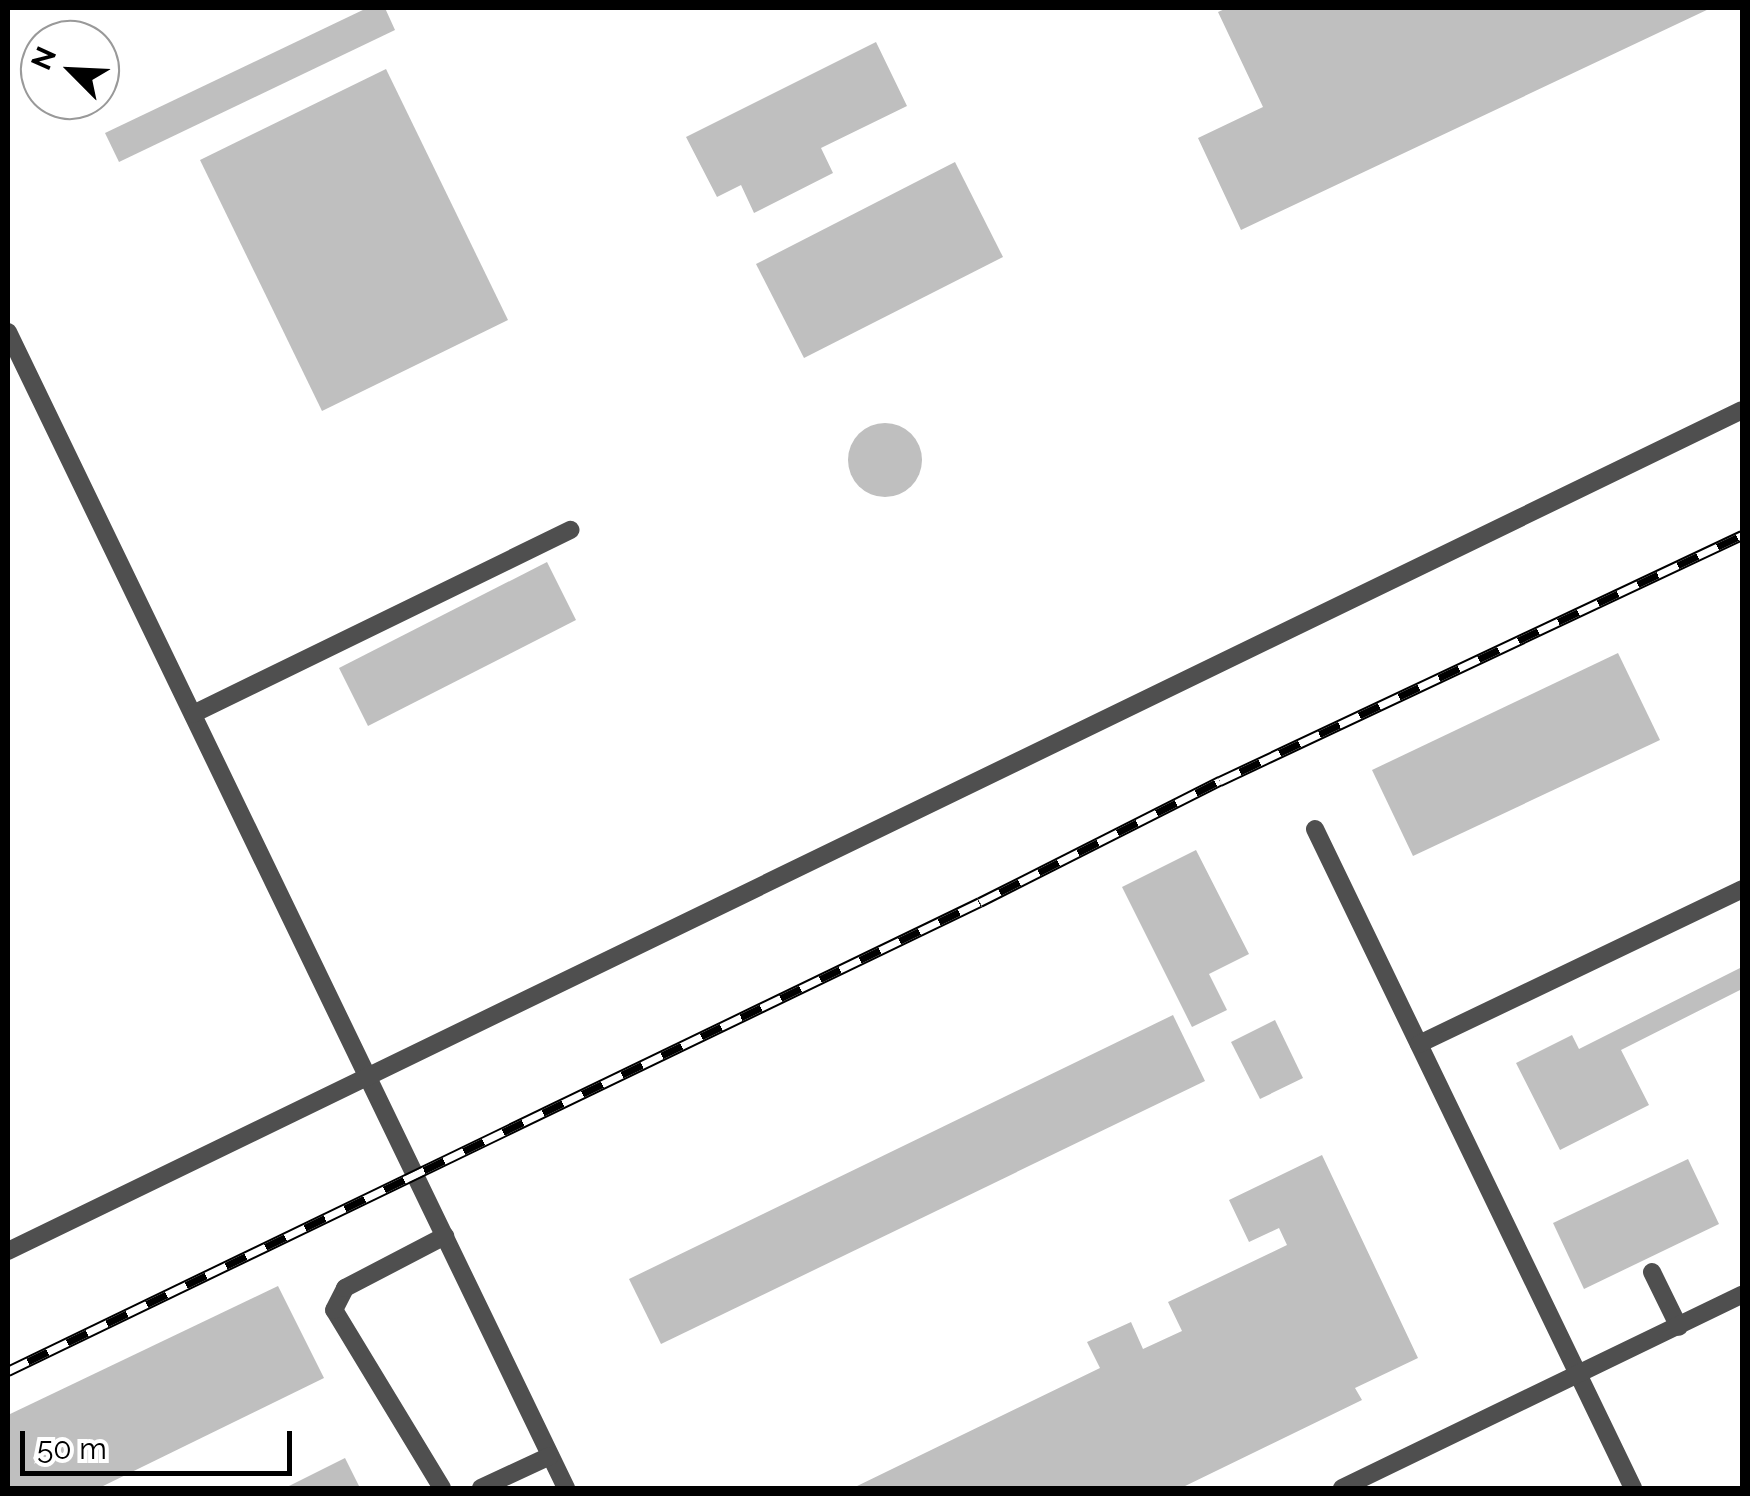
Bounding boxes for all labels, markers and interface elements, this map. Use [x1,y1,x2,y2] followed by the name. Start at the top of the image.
[20,20,120,120] north arrow
[25,42,63,75] text: N
[25,1411,298,1473] scale bar
[37,1431,107,1466] text: 50 m

